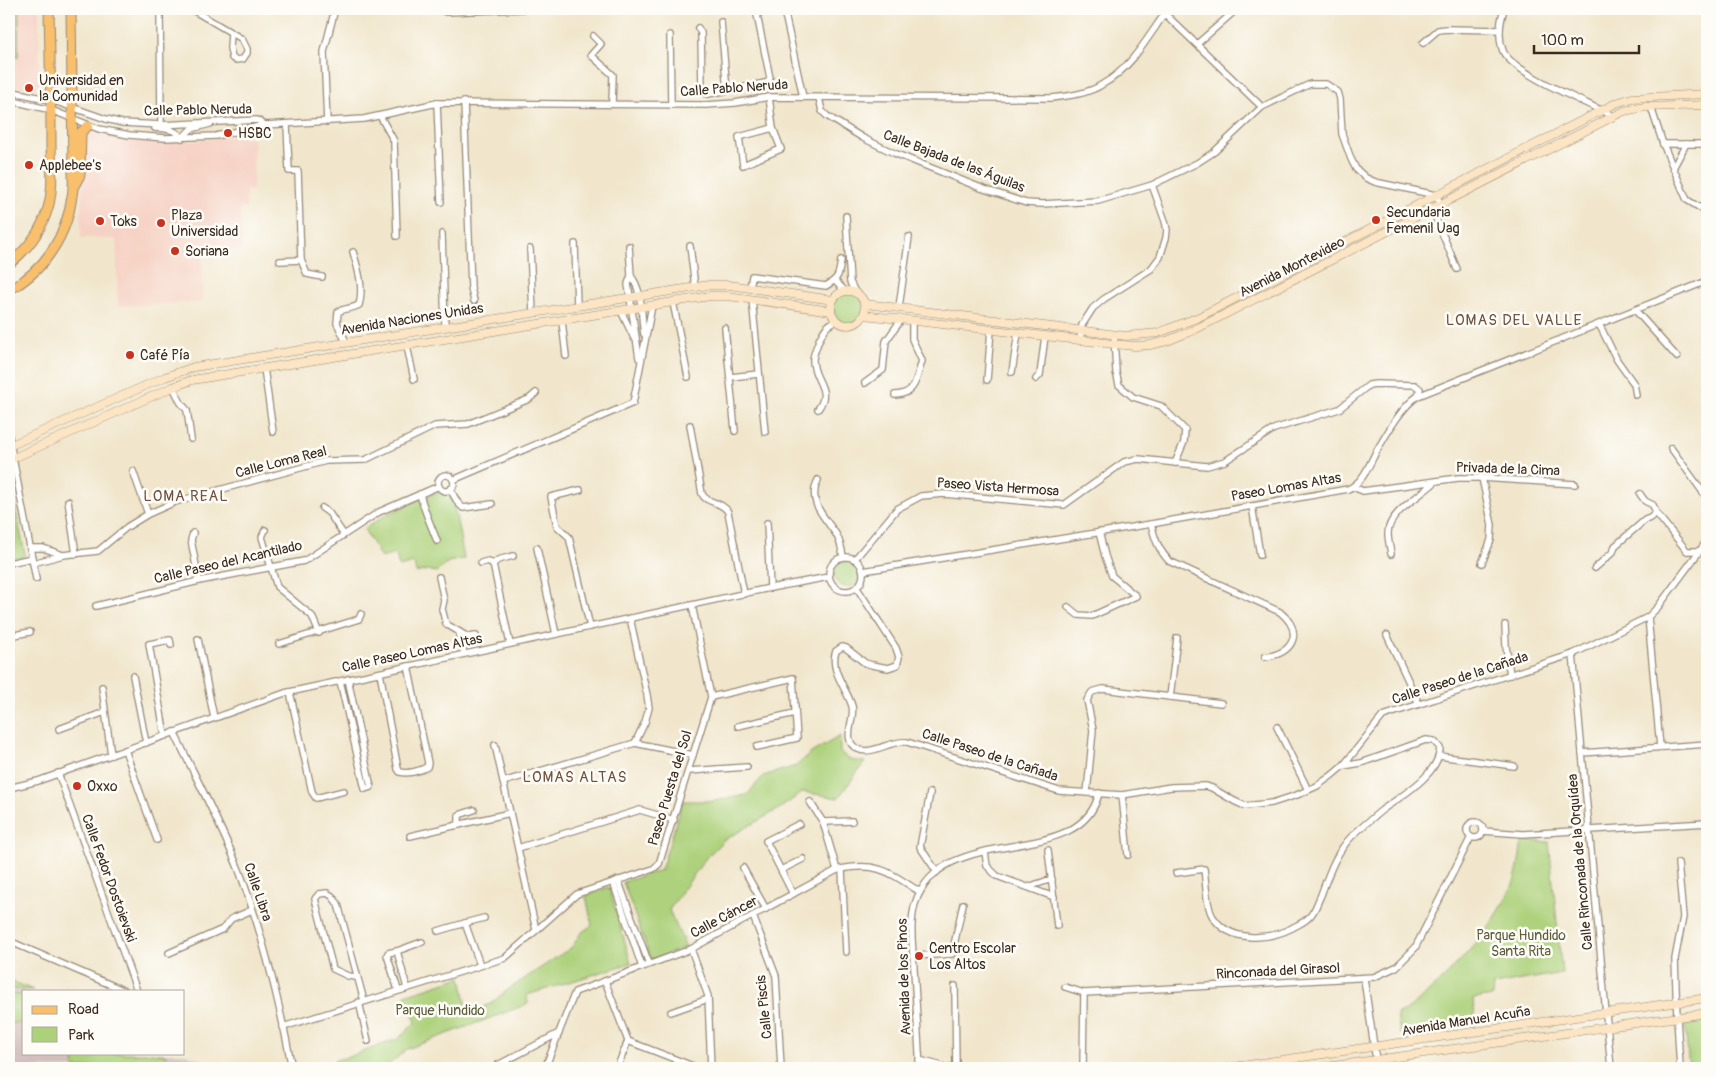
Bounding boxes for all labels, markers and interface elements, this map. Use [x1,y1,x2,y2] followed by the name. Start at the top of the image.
[1534,22,1638,54] scale bar
[1541,31,1584,50] text: 100 m
[39,72,124,105] place label: Universidad en la Comunidad
[680,76,788,100] street label: Calle Pablo Neruda
[23,82,35,94] marker: Universidad en la Comunidad
[144,101,252,119] street label: Calle Pablo Neruda
[238,125,272,142] place label: HSBC
[881,125,1028,196] street label: Calle Bajada de las Águilas
[222,127,234,139] marker: HSBC
[39,157,102,174] place label: Applebee's
[23,159,35,171] marker: Applebee's
[1386,204,1459,237] place label: Secundaria Femenil Uag
[171,207,238,240] place label: Plaza Universidad
[110,213,137,230] place label: Toks
[1370,214,1382,226] marker: Secundaria Femenil Uag
[94,215,106,227] marker: Toks
[155,217,167,229] marker: Plaza Universidad
[1236,233,1348,301] street label: Avenida Montevideo
[185,243,229,260] place label: Soriana
[169,245,181,257] marker: Soriana
[339,299,485,339] street label: Avenida Naciones Unidas
[1446,311,1582,330] district label: LOMAS DEL VALLE
[140,347,189,364] place label: Café Pía
[124,349,136,361] marker: Café Pía
[234,442,328,482] street label: Calle Loma Real
[1456,459,1560,479] street label: Privada de la Cima
[1230,469,1343,505] street label: Paseo Lomas Altas
[936,474,1060,500] street label: Paseo Vista Hermosa
[143,487,229,506] district label: LOMA REAL
[152,537,304,587] street label: Calle Paseo del Acantilado
[340,630,485,676] street label: Calle Paseo Lomas Altas
[1390,648,1530,708] street label: Calle Paseo de la Cañada
[920,725,1060,785] street label: Calle Paseo de la Cañada
[644,728,696,848] street label: Paseo Puesta del Sol
[523,768,627,787] district label: LOMAS ALTAS
[1564,773,1596,951] street label: Calle Rinconada de la Orquídea
[87,778,118,795] place label: Oxxo
[71,780,83,792] marker: Oxxo
[78,812,140,945] street label: Calle Fedor Dostoievski
[240,861,276,923] street label: Calle Libra
[687,892,761,942] street label: Calle Cáncer
[893,917,915,1036] street label: Avenida de los Pinos
[1476,927,1566,960] park label: Parque Hundido Santa Rita
[929,940,1016,973] place label: Centro Escolar Los Altos
[913,950,925,962] marker: Centro Escolar Los Altos
[1215,959,1341,983] street label: Rinconada del Girasol
[752,974,776,1040] street label: Calle Piscis
[22,990,185,1054] legend
[68,1000,99,1019] text: Road
[395,1002,485,1019] park label: Parque Hundido
[1400,1002,1532,1040] street label: Avenida Manuel Acuña
[68,1026,95,1045] text: Park

